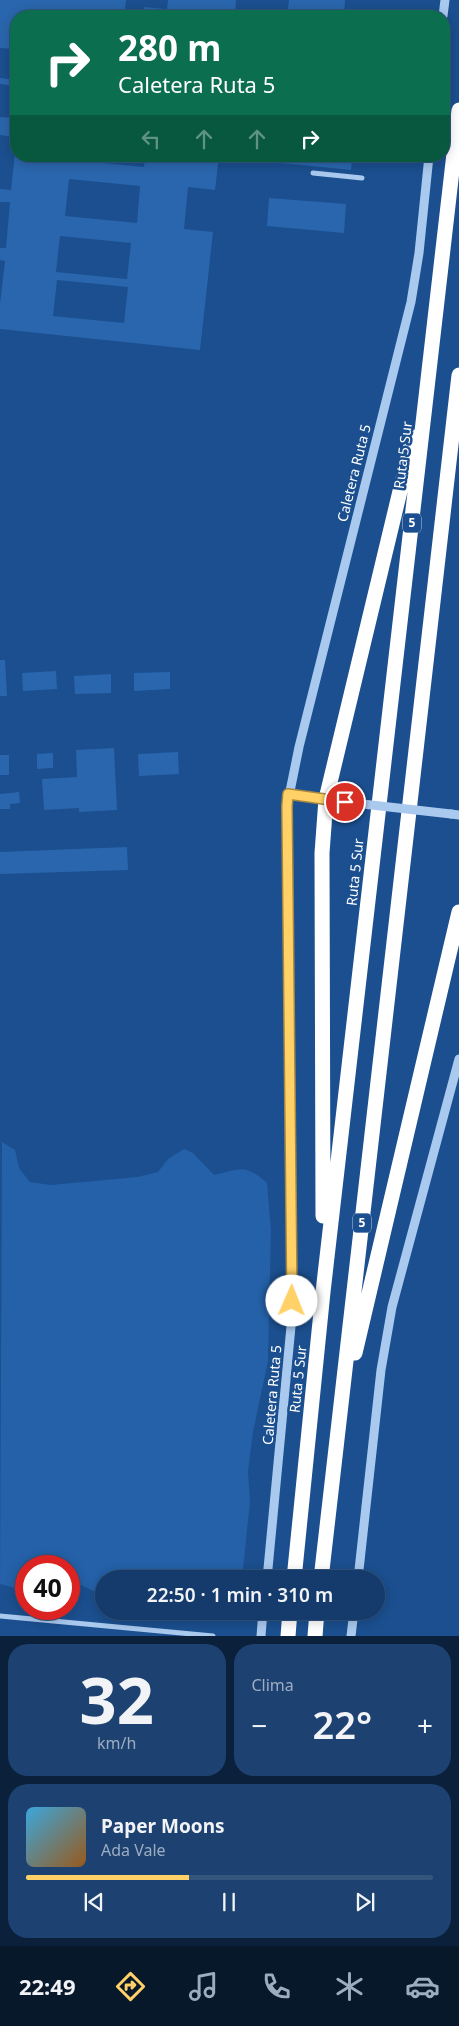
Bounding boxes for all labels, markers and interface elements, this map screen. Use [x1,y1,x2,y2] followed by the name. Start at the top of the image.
[118,24,221,71] text: 280 m
[35,30,100,95] icon: right
[118,69,275,99] text: Caletera Ruta 5
[137,125,165,153] icon: left
[190,125,218,153] icon: ahead
[243,125,271,153] icon: ahead
[296,125,324,153] icon: right
[389,420,416,490] street label: Ruta 5 Sur
[332,422,375,524] street label: Caletera Ruta 5
[403,514,421,532] road number: 5
[324,781,366,823] pin
[331,788,359,816] icon: arrive
[342,837,368,907] street label: Ruta 5 Sur
[353,1214,371,1232] road number: 5
[265,1274,317,1326] position arrow
[258,1344,285,1446] street label: Caletera Ruta 5
[285,1344,311,1414] street label: Ruta 5 Sur
[15,1555,80,1620] speed limit sign: 40
[147,1582,333,1608] text: 22:50 · 1 min · 310 m
[80,1655,154,1743] text: 32
[252,1674,294,1696] text: Clima
[312,1698,372,1750] text: 22°
[252,1706,268,1744] text: −
[417,1706,433,1744] text: +
[97,1732,136,1754] text: km/h
[101,1813,225,1839] text: Paper Moons
[101,1839,166,1861] text: Ada Vale
[80,1888,108,1916] icon: previous
[215,1888,243,1916] icon: pause
[351,1888,379,1916] icon: next
[113,1969,148,2004] icon: directions
[186,1969,221,2004] icon: music
[259,1969,294,2004] icon: phone
[332,1969,367,2004] icon: climate
[405,1969,440,2004] icon: car
[19,1971,75,2001] text: 22:49

